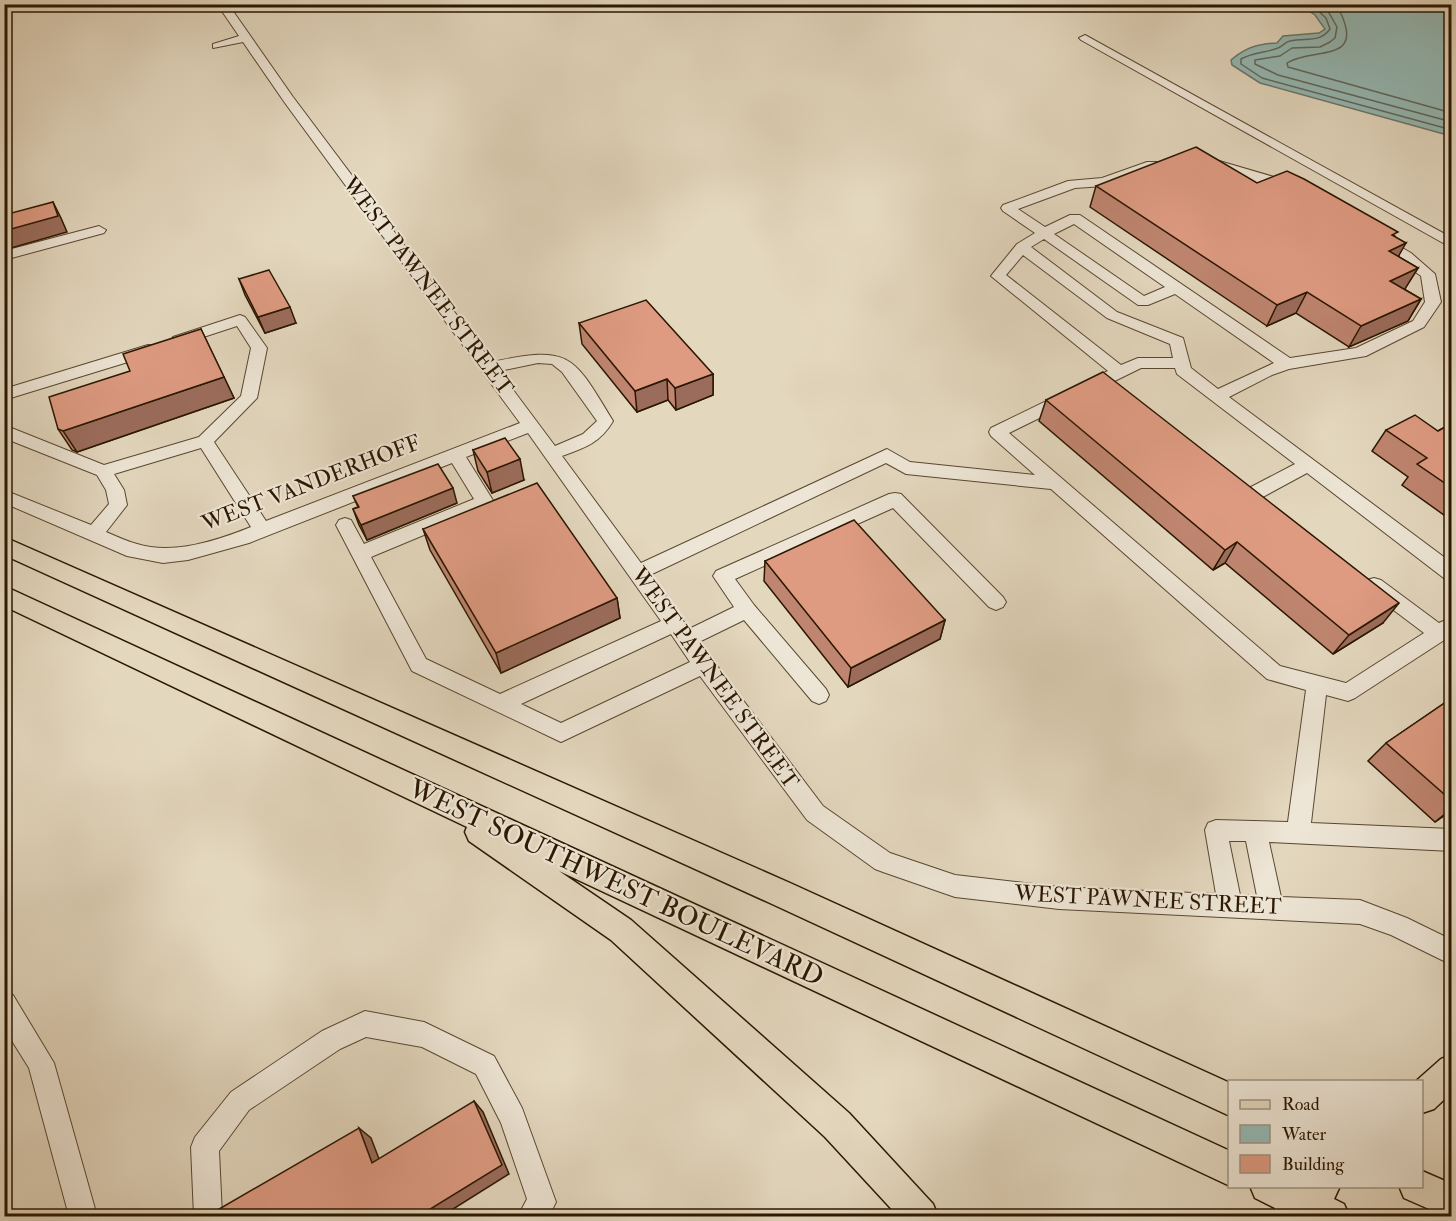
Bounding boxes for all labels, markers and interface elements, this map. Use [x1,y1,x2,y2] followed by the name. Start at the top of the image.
[336,170,520,402] street label: WEST PAWNEE STREET
[197,428,424,538] street label: WEST VANDERHOFF
[625,561,805,795] street label: WEST PAWNEE STREET
[402,772,829,994] street label: WEST SOUTHWEST BOULEVARD
[1013,879,1283,921] street label: WEST PAWNEE STREET
[1228,1080,1423,1188] legend
[1282,1093,1320,1116] text: Road
[1281,1123,1326,1146] text: Water
[1282,1153,1345,1176] text: Building

